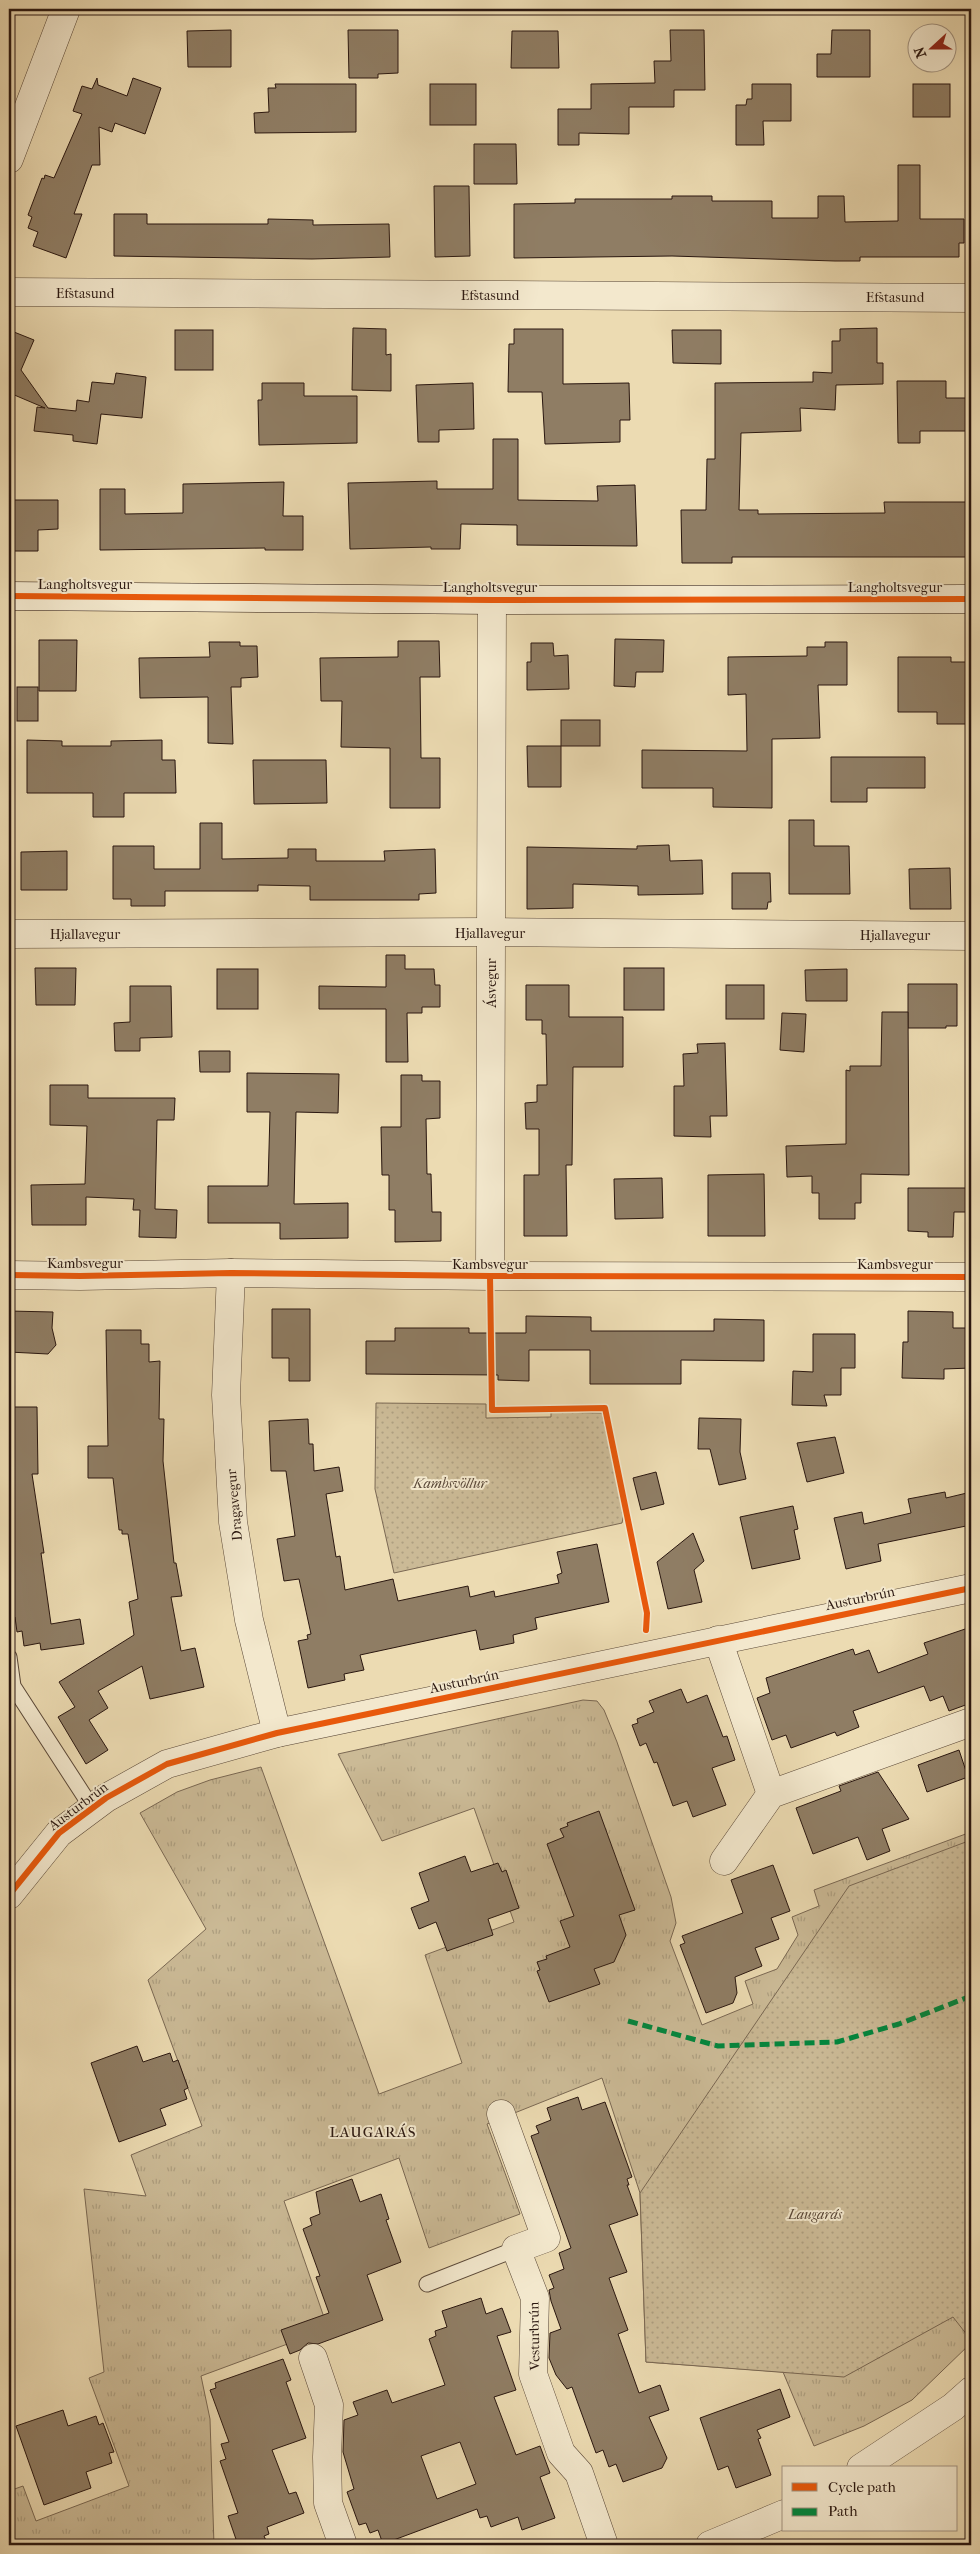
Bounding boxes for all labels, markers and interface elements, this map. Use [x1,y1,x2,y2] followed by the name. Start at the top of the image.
[908,22,958,72] north arrow
[910,44,930,60] text: N
[56,285,115,302] street label: Efstasund
[461,287,520,304] street label: Efstasund
[866,289,925,306] street label: Efstasund
[38,576,132,593] street label: Langholtsvegur
[443,579,537,596] street label: Langholtsvegur
[848,579,942,596] street label: Langholtsvegur
[455,925,525,942] street label: Hjallavegur
[50,926,120,943] street label: Hjallavegur
[860,927,930,944] street label: Hjallavegur
[482,958,500,1009] street label: Ásvegur
[47,1255,123,1272] street label: Kambsvegur
[452,1256,528,1273] street label: Kambsvegur
[857,1256,933,1273] street label: Kambsvegur
[223,1468,246,1542] street label: Dragavegur
[412,1475,489,1492] park label: Kambsvöllur
[823,1583,896,1614] street label: Austurbrún
[427,1666,500,1697] street label: Austurbrún
[44,1778,111,1835] street label: Austurbrún
[330,2123,416,2141] district label: LAUGARÁS
[787,2206,843,2223] park label: Laugarás
[525,2302,544,2371] street label: Vesturbrún
[782,2466,958,2532] legend
[828,2478,896,2496] text: Cycle path
[828,2502,858,2520] text: Path

